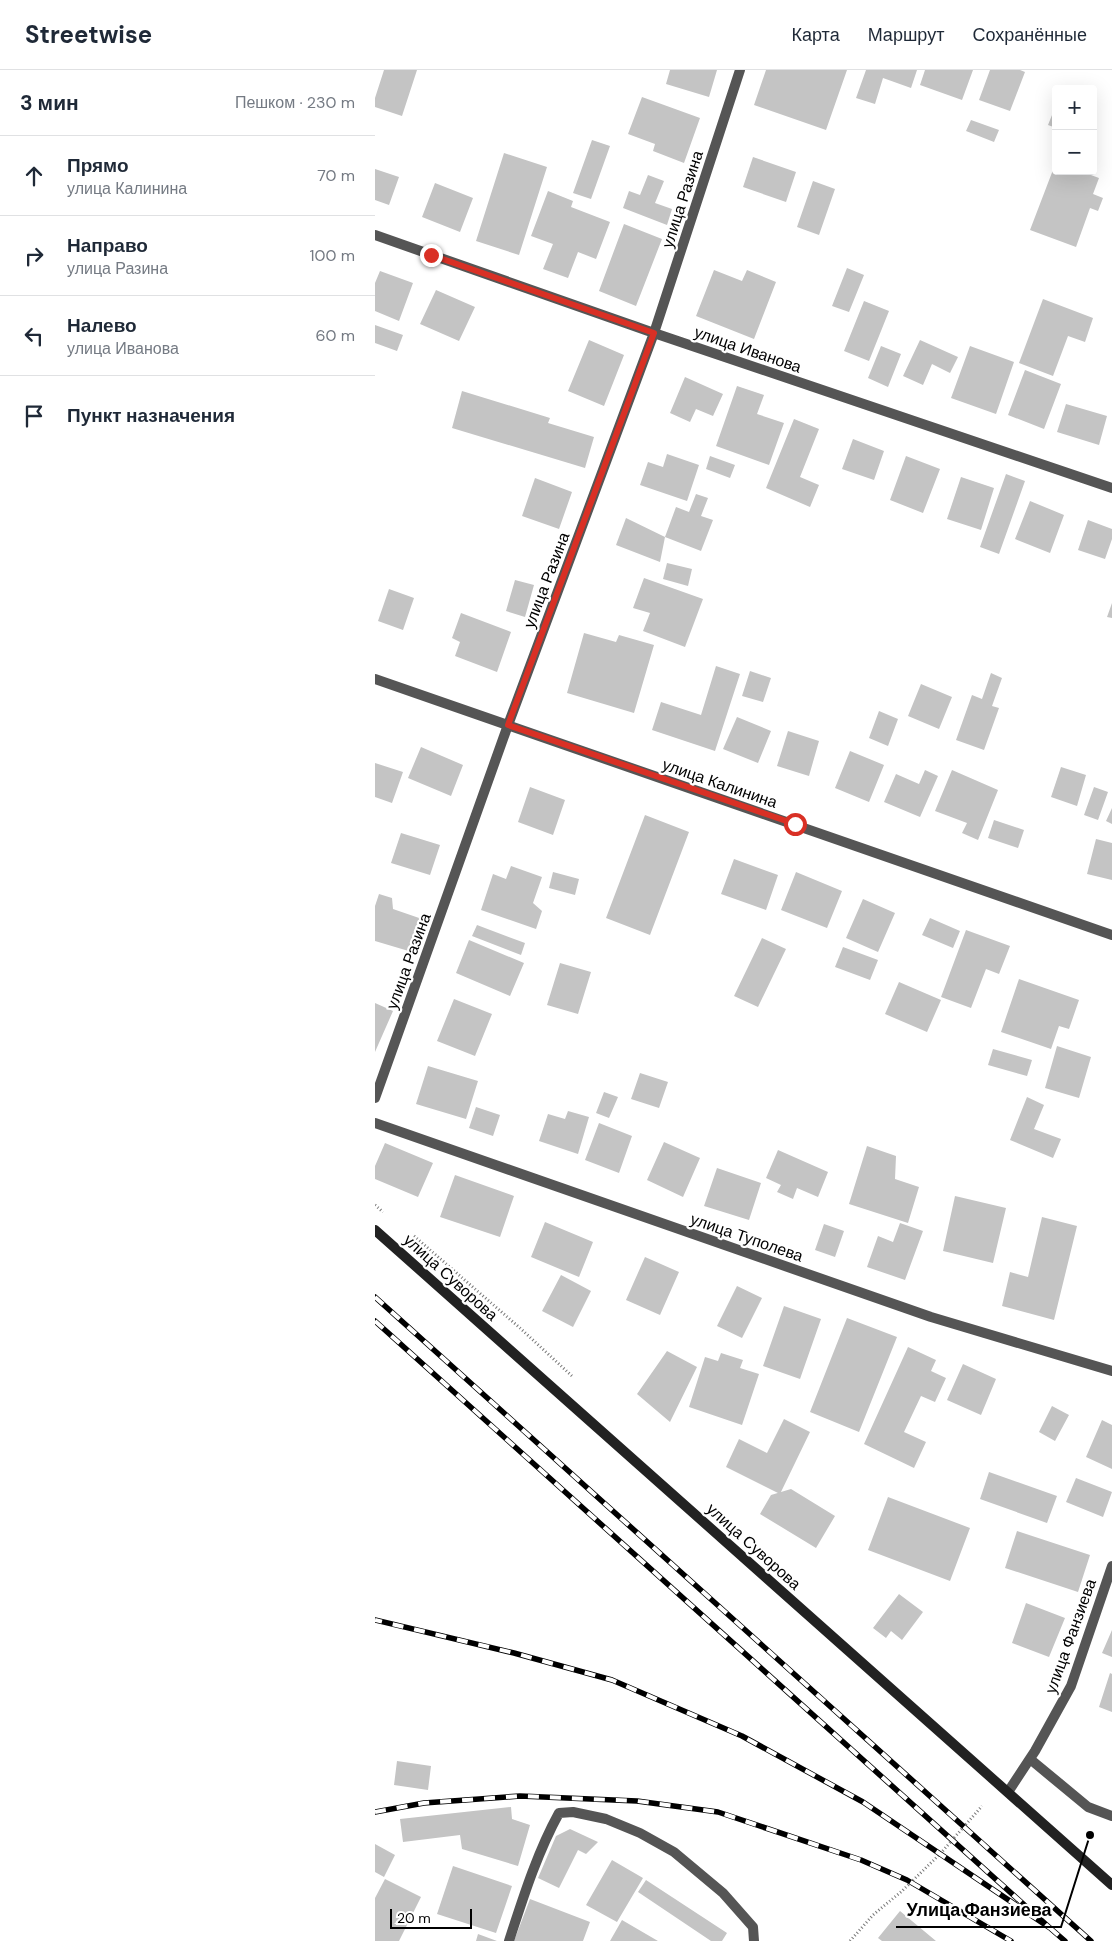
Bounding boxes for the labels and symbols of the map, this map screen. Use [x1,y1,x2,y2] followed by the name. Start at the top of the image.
[657,148,708,250] street label: улица Разина
[420,244,443,267] route end
[692,321,804,378] street label: улица Иванова
[519,529,574,631] street label: улица Разина
[660,754,780,813] street label: улица Калинина
[784,813,807,836] route start
[381,910,436,1012] street label: улица Разина
[688,1208,806,1267] street label: улица Туполева
[399,1229,502,1325] street label: улица Суворова
[702,1498,805,1594] street label: улица Суворова
[1040,1576,1101,1696] street label: улица Фанзиева
[896,1894,1061,1927] callout: Улица Фанзиева
[906,1898,1053,1922] text: Улица Фанзиева
[390,1906,473,1929] scale bar

